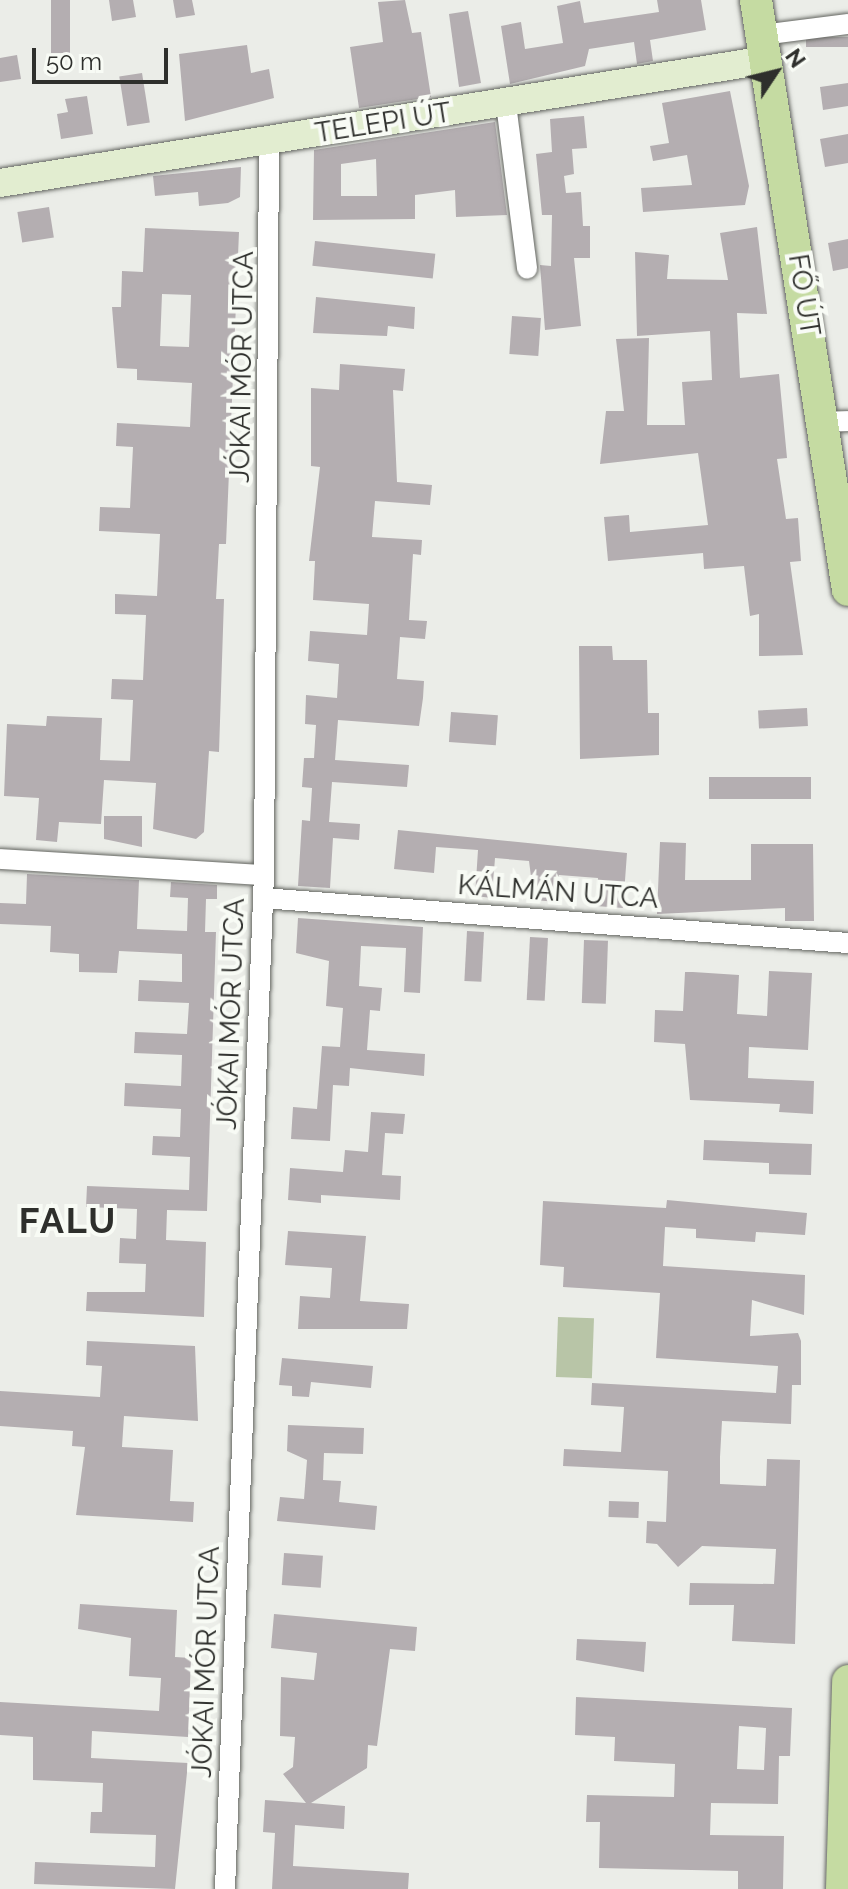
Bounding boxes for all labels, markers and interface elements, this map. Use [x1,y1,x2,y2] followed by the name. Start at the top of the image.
[36,32,172,82] scale bar
[736,32,816,112] north arrow
[780,44,811,73] text: N
[46,47,102,76] text: 50 m
[313,96,453,150] street label: TELEPI ÚT
[223,251,261,483] street label: JÓKAI MÓR UTCA
[781,252,827,338] street label: FŐ ÚT
[457,868,659,916] street label: KÁLMÁN UTCA
[210,898,252,1130] street label: JÓKAI MÓR UTCA
[19,1199,117,1243] district label: FALU
[185,1546,227,1778] street label: JÓKAI MÓR UTCA

